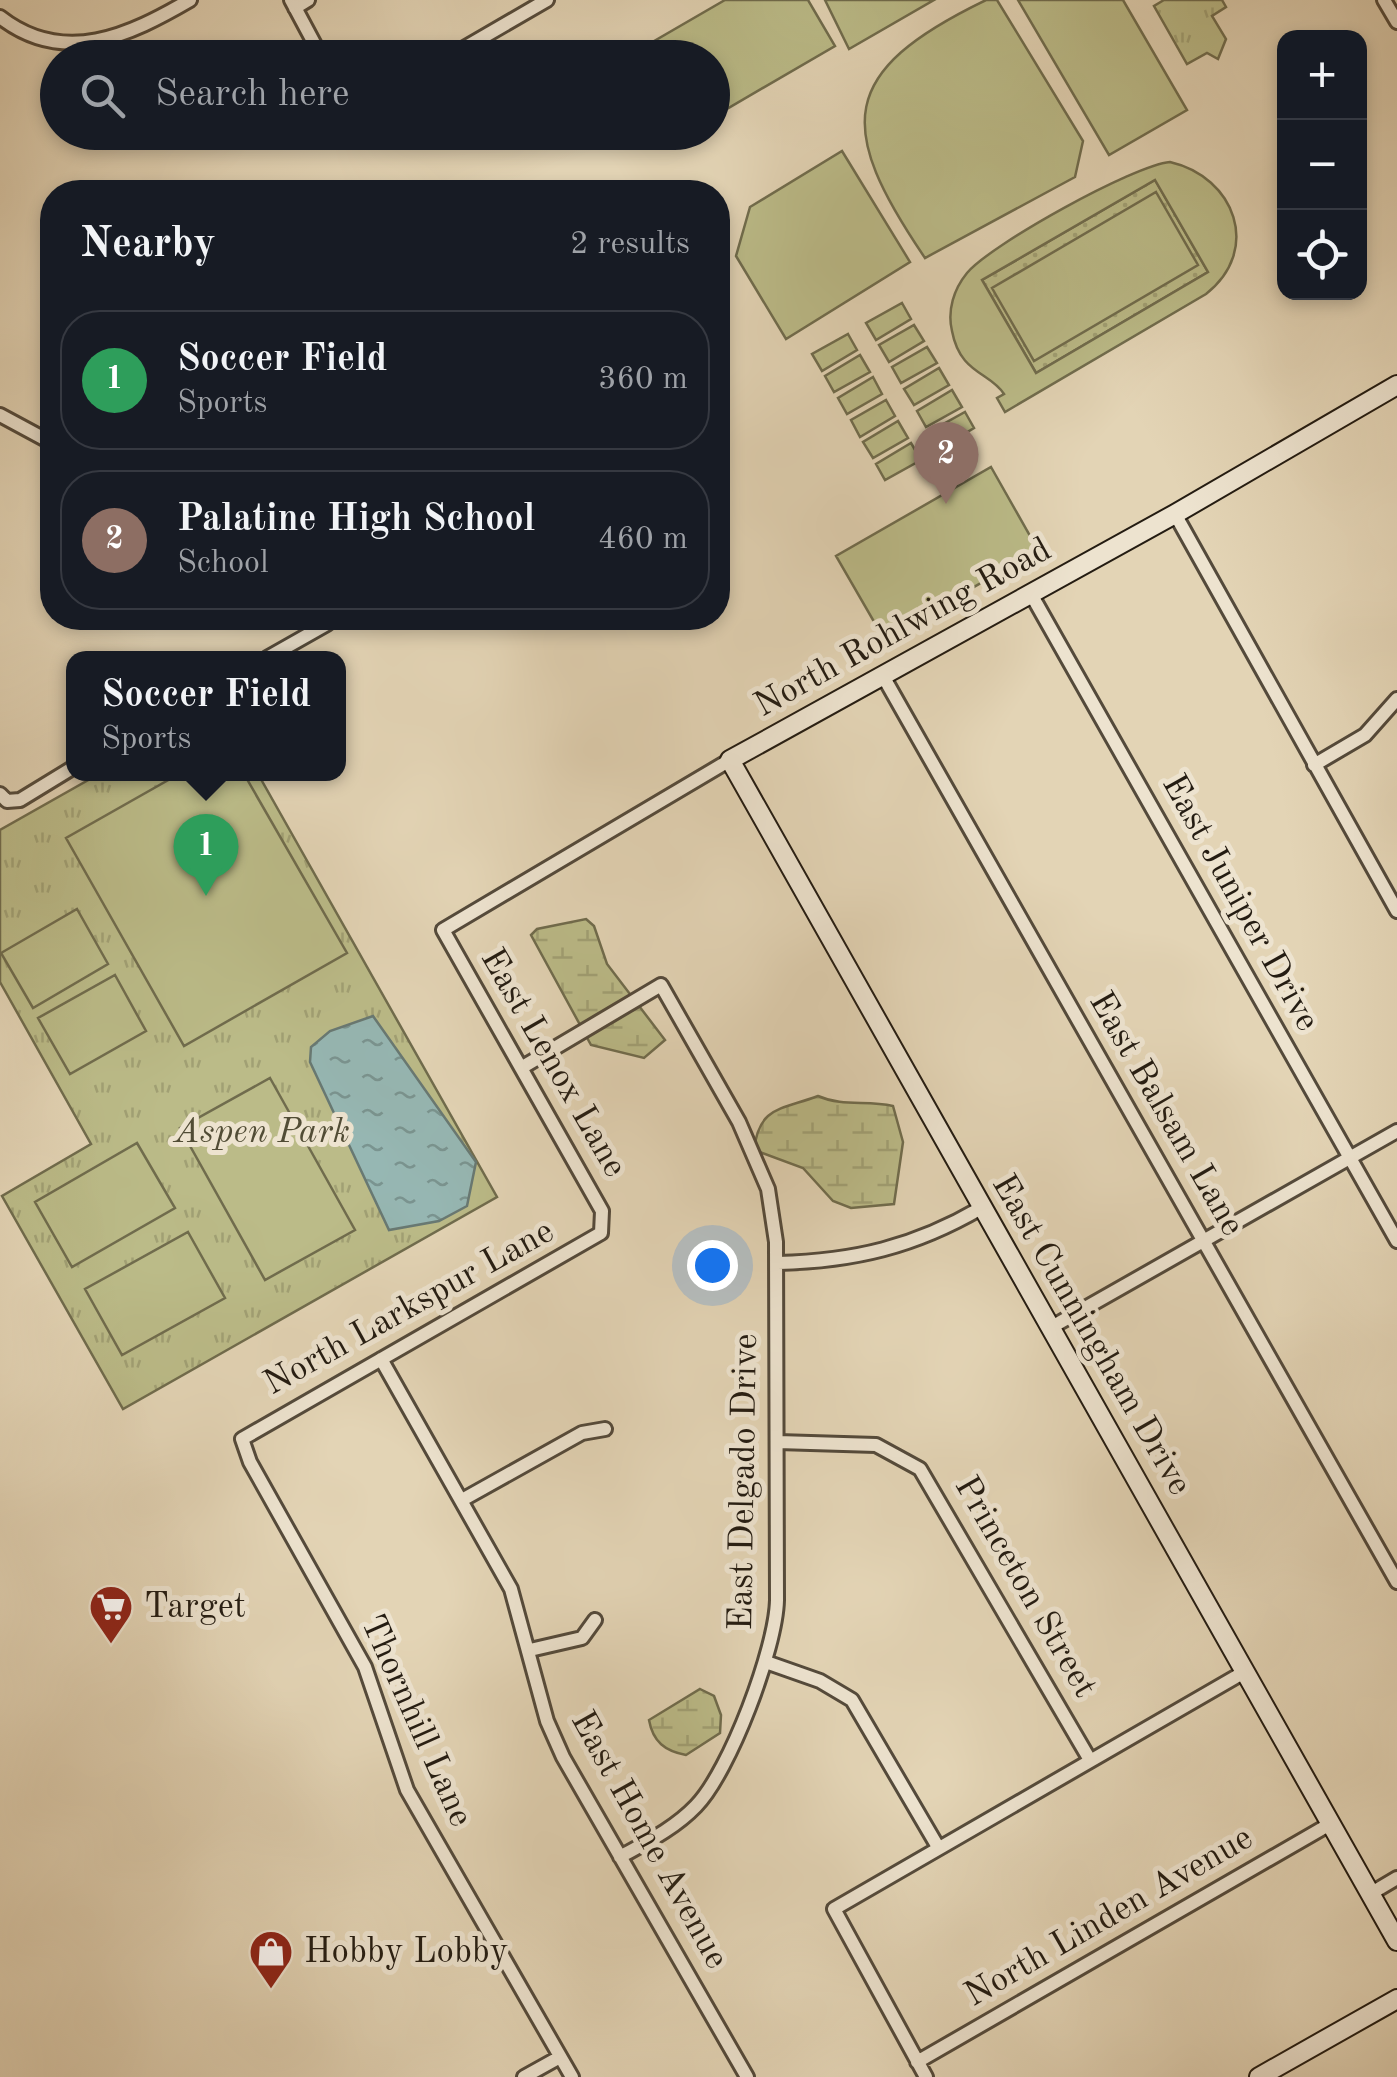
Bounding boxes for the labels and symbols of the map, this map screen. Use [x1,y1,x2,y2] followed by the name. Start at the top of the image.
[914,422,978,504] pin: 2
[749,532,1057,724] street label: North Rohlwing Road
[1155,769,1325,1037] street label: East Juniper Drive
[174,814,238,896] pin: 1
[473,943,633,1183] street label: East Lenox Lane
[1082,986,1250,1242] street label: East Balsam Lane
[172,1115,350,1150] park label: Aspen Park
[985,1169,1197,1501] street label: East Cunningham Drive
[258,1214,560,1402] street label: North Larkspur Lane
[687,1240,738,1291] your location
[724,1333,764,1631] street label: East Delgado Drive
[948,1470,1102,1704] street label: Princeton Street
[88,1584,134,1645] supermarket icon: Target
[144,1590,246,1625] place label: Target
[354,1610,478,1832] street label: Thornhill Lane
[564,1705,734,1975] street label: East Home Avenue
[959,1820,1259,2014] street label: North Linden Avenue
[248,1929,294,1990] shop icon: Hobby Lobby
[304,1935,508,1970] place label: Hobby Lobby

